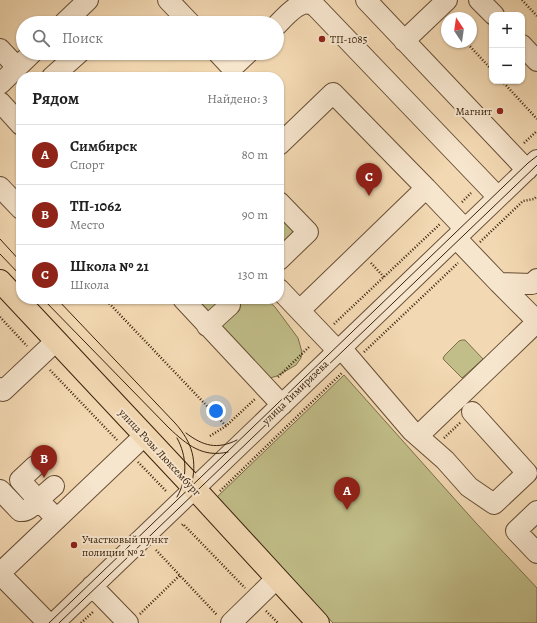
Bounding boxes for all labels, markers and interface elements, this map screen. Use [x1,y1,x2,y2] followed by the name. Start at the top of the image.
[441,12,477,48] north arrow
[489,12,525,84] map controls
[489,12,525,48] button: +
[16,16,284,60] search box
[30,27,52,49] icon: search
[62,28,103,48] text: Поиск
[330,32,368,47] place label: ТП-1085
[317,34,327,44] marker: ТП-1085
[489,48,525,84] button: −
[32,87,79,110] text: Рядом
[207,90,268,107] text: Найдено: 3
[455,104,492,119] place label: Магнит
[495,106,505,116] marker: Магнит
[70,136,137,156] text: Симбирск
[41,146,49,163] text: A
[241,146,268,163] text: 80 m
[70,156,104,173] text: Спорт
[356,163,382,196] pin: C
[70,196,121,216] text: ТП-1062
[41,206,49,223] text: B
[242,206,268,223] text: 90 m
[70,216,105,233] text: Место
[70,256,149,276] text: Школа № 21
[41,266,49,283] text: C
[238,266,268,283] text: 130 m
[70,276,109,293] text: Школа
[258,356,333,429] street label: улица Тимирязева
[206,401,226,421] your location
[115,405,204,500] street label: улица Розы Люксембург
[31,445,57,478] pin: B
[334,477,360,510] pin: A
[82,532,168,560] place label: Участковый пункт полиции № 2
[69,540,79,550] marker: Участковый пункт полиции № 2

